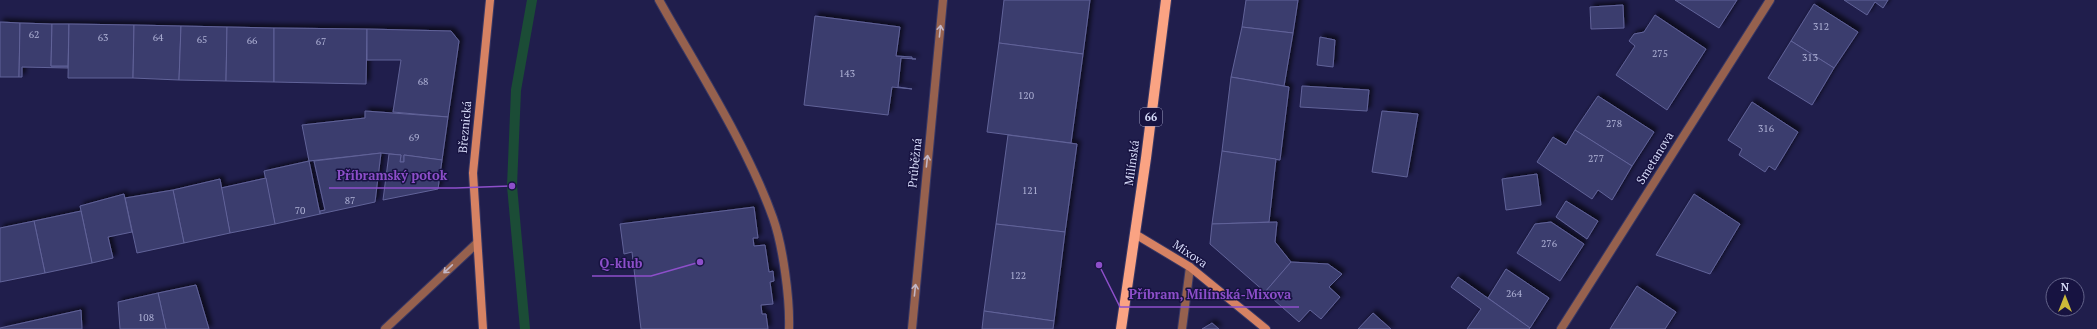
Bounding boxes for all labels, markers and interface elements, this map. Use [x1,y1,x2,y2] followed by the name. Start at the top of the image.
[1813,20,1829,33] house number: 312
[936,25,944,38] one-way arrow
[29,28,39,41] house number: 62
[98,31,108,44] house number: 63
[153,31,164,44] house number: 64
[197,33,207,46] house number: 65
[247,34,258,47] house number: 66
[316,35,326,48] house number: 67
[1652,47,1668,60] house number: 275
[1802,51,1818,64] house number: 313
[839,67,855,80] house number: 143
[418,75,428,88] house number: 68
[1018,89,1034,102] house number: 120
[455,100,474,154] street label: Březnická
[1140,108,1162,126] road number: 66
[1606,117,1622,130] house number: 278
[1758,122,1775,135] house number: 316
[1633,129,1677,187] street label: Smetanova
[409,131,419,144] house number: 69
[904,137,925,189] street label: Průběžná
[1121,139,1142,187] street label: Milínská
[1588,152,1604,165] house number: 277
[924,155,931,168] one-way arrow
[329,163,456,188] callout: Příbramský potok
[337,166,448,184] text: Příbramský potok
[1022,184,1038,197] house number: 121
[345,194,355,207] house number: 87
[295,204,305,217] house number: 70
[1170,237,1211,271] street label: Mixova
[1541,237,1558,250] house number: 276
[592,251,651,276] callout: Q-klub
[600,254,643,272] text: Q-klub
[443,264,453,274] one-way arrow
[1010,269,1026,282] house number: 122
[2045,277,2085,317] north arrow
[2061,280,2070,294] text: N
[1120,282,1299,307] callout: Příbram, Milínská-Mixova
[911,284,919,297] one-way arrow
[1129,285,1292,303] text: Příbram, Milínská-Mixova
[1506,287,1523,300] house number: 264
[138,311,154,324] house number: 108

